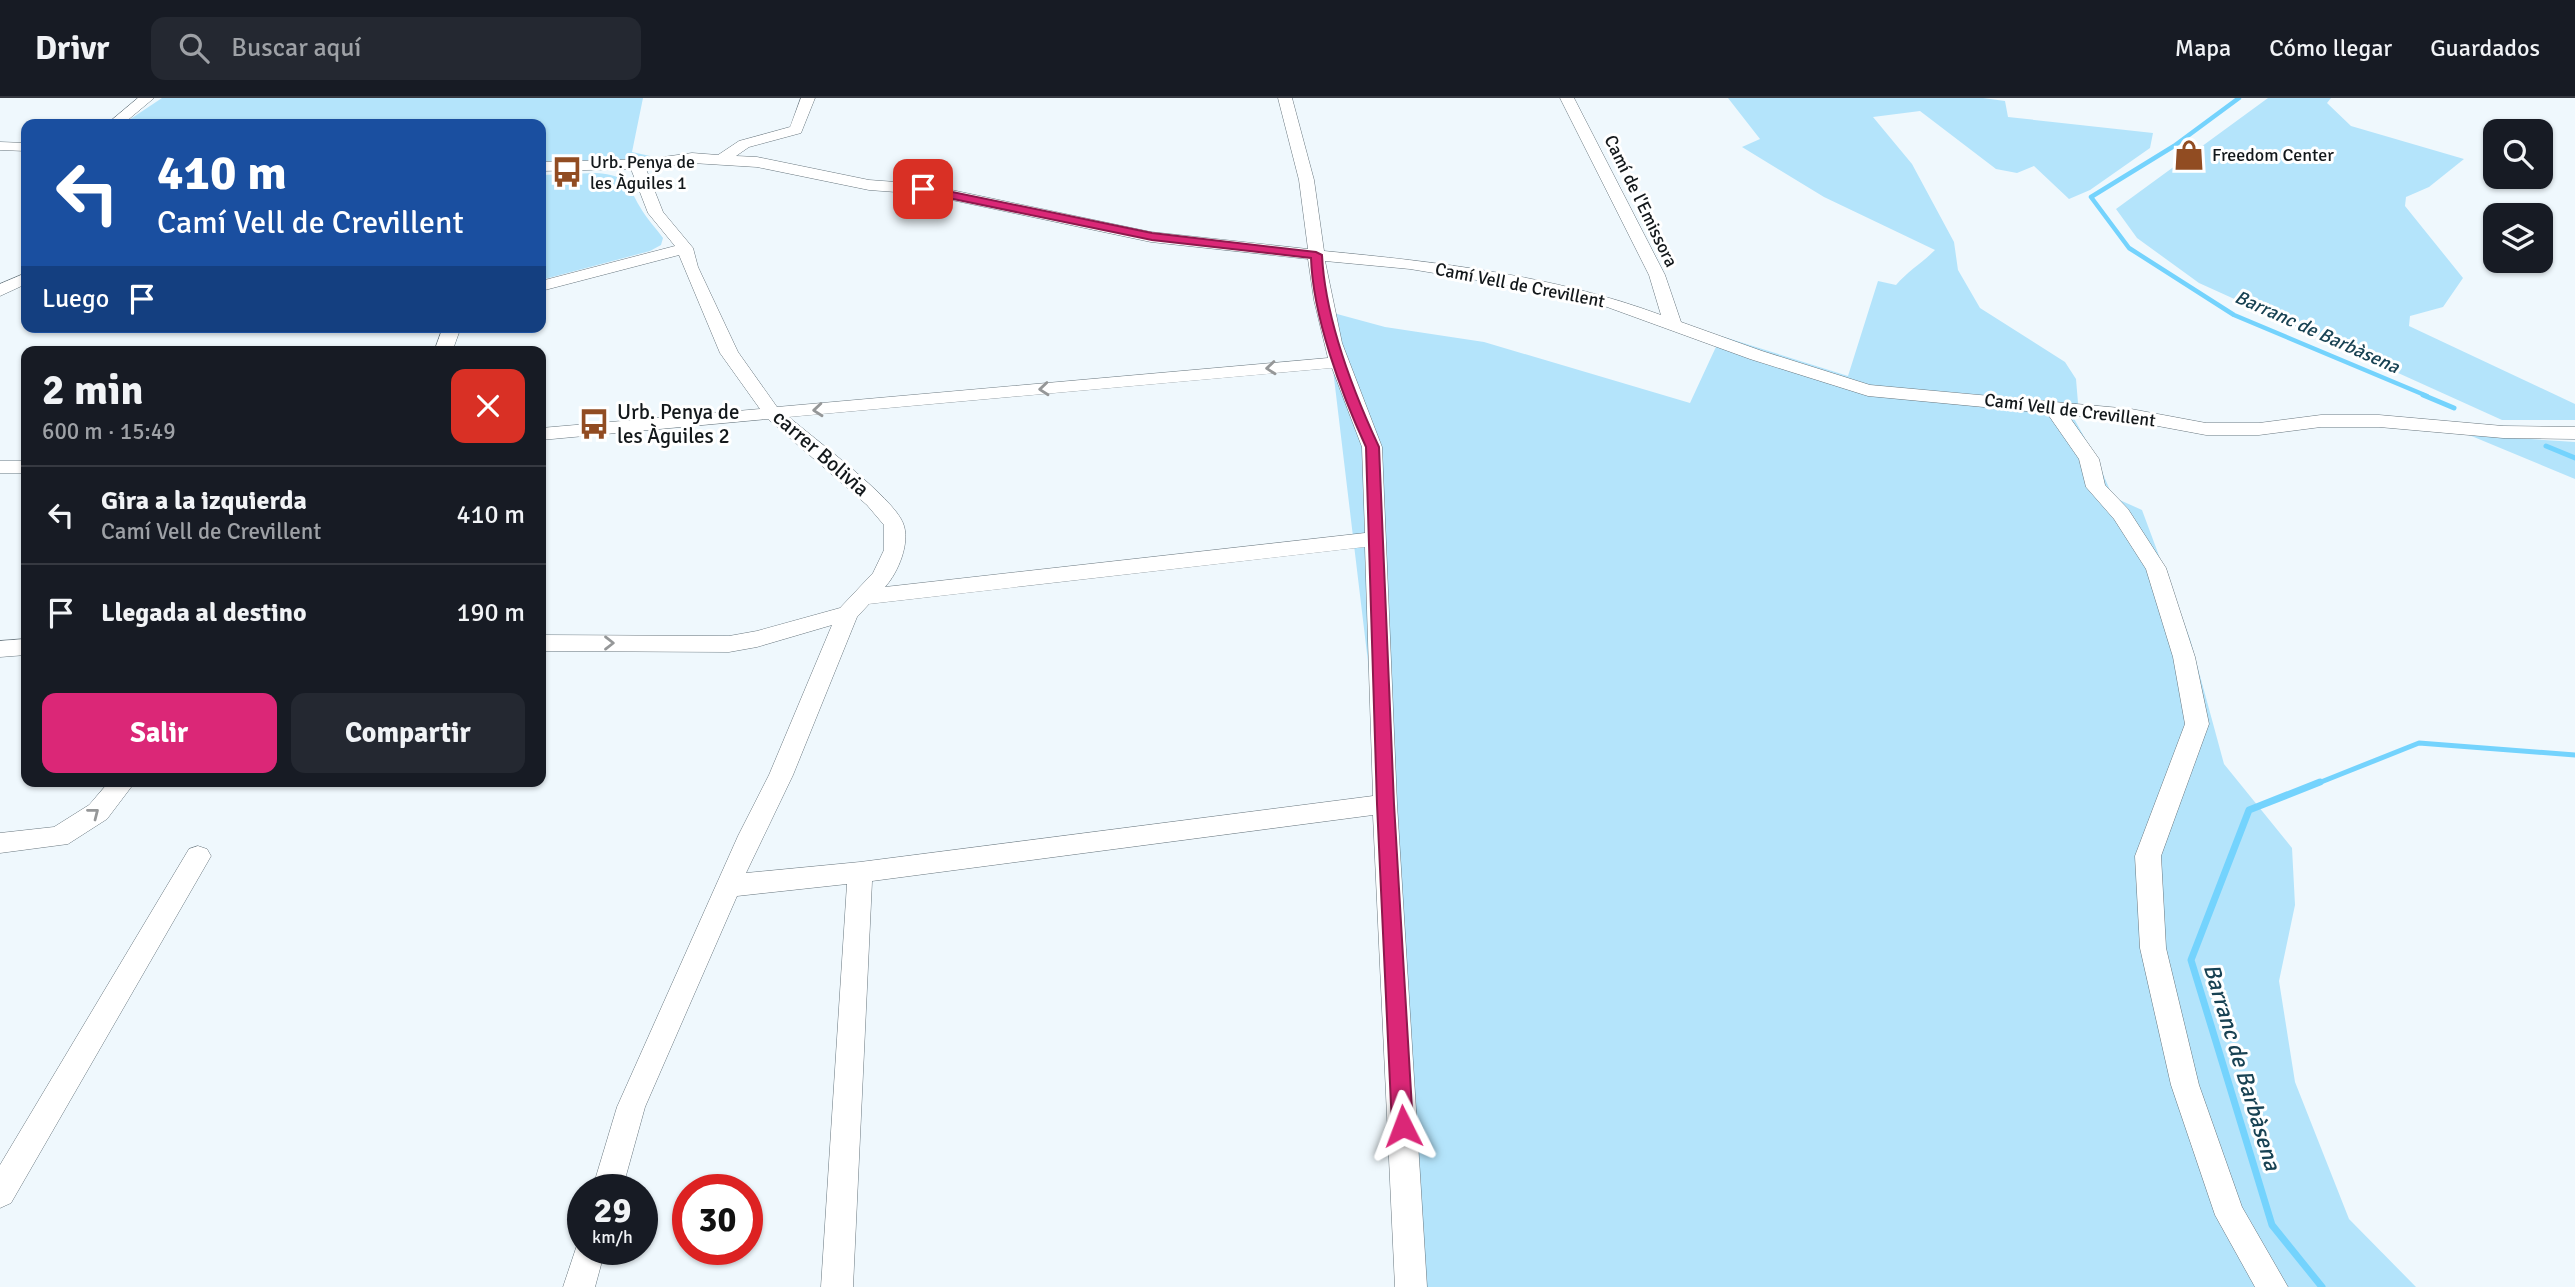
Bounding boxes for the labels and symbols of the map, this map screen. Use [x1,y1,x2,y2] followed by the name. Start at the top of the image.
[1600,131,1682,271] street label: Camí de l'Emissora
[2172,138,2206,172] shop icon: Freedom Center
[2212,144,2334,166] place label: Freedom Center
[590,151,695,194] place label: Urb. Penya de les Àguiles 1
[550,155,584,189] bus stop icon: Urb. Penya de les Àguiles 1
[893,159,953,219] pin
[1433,258,1607,312] street label: Camí Vell de Crevillent
[2231,285,2404,380] water label: Barranc de Barbàsena
[1265,360,1276,375] one-way arrow
[1038,381,1049,396] one-way arrow
[1983,389,2157,431] street label: Camí Vell de Crevillent
[617,399,739,449] place label: Urb. Penya de les Àguiles 2
[812,402,824,417] one-way arrow
[767,404,875,502] street label: carrer Bolivia
[577,407,611,441] bus stop icon: Urb. Penya de les Àguiles 2
[604,635,615,651] one-way arrow
[86,809,99,821] one-way arrow
[2197,960,2288,1175] water label: Barranc de Barbàsena
[1366,1089,1440,1163] position arrow
[672,1174,763,1265] speed limit sign: 30

